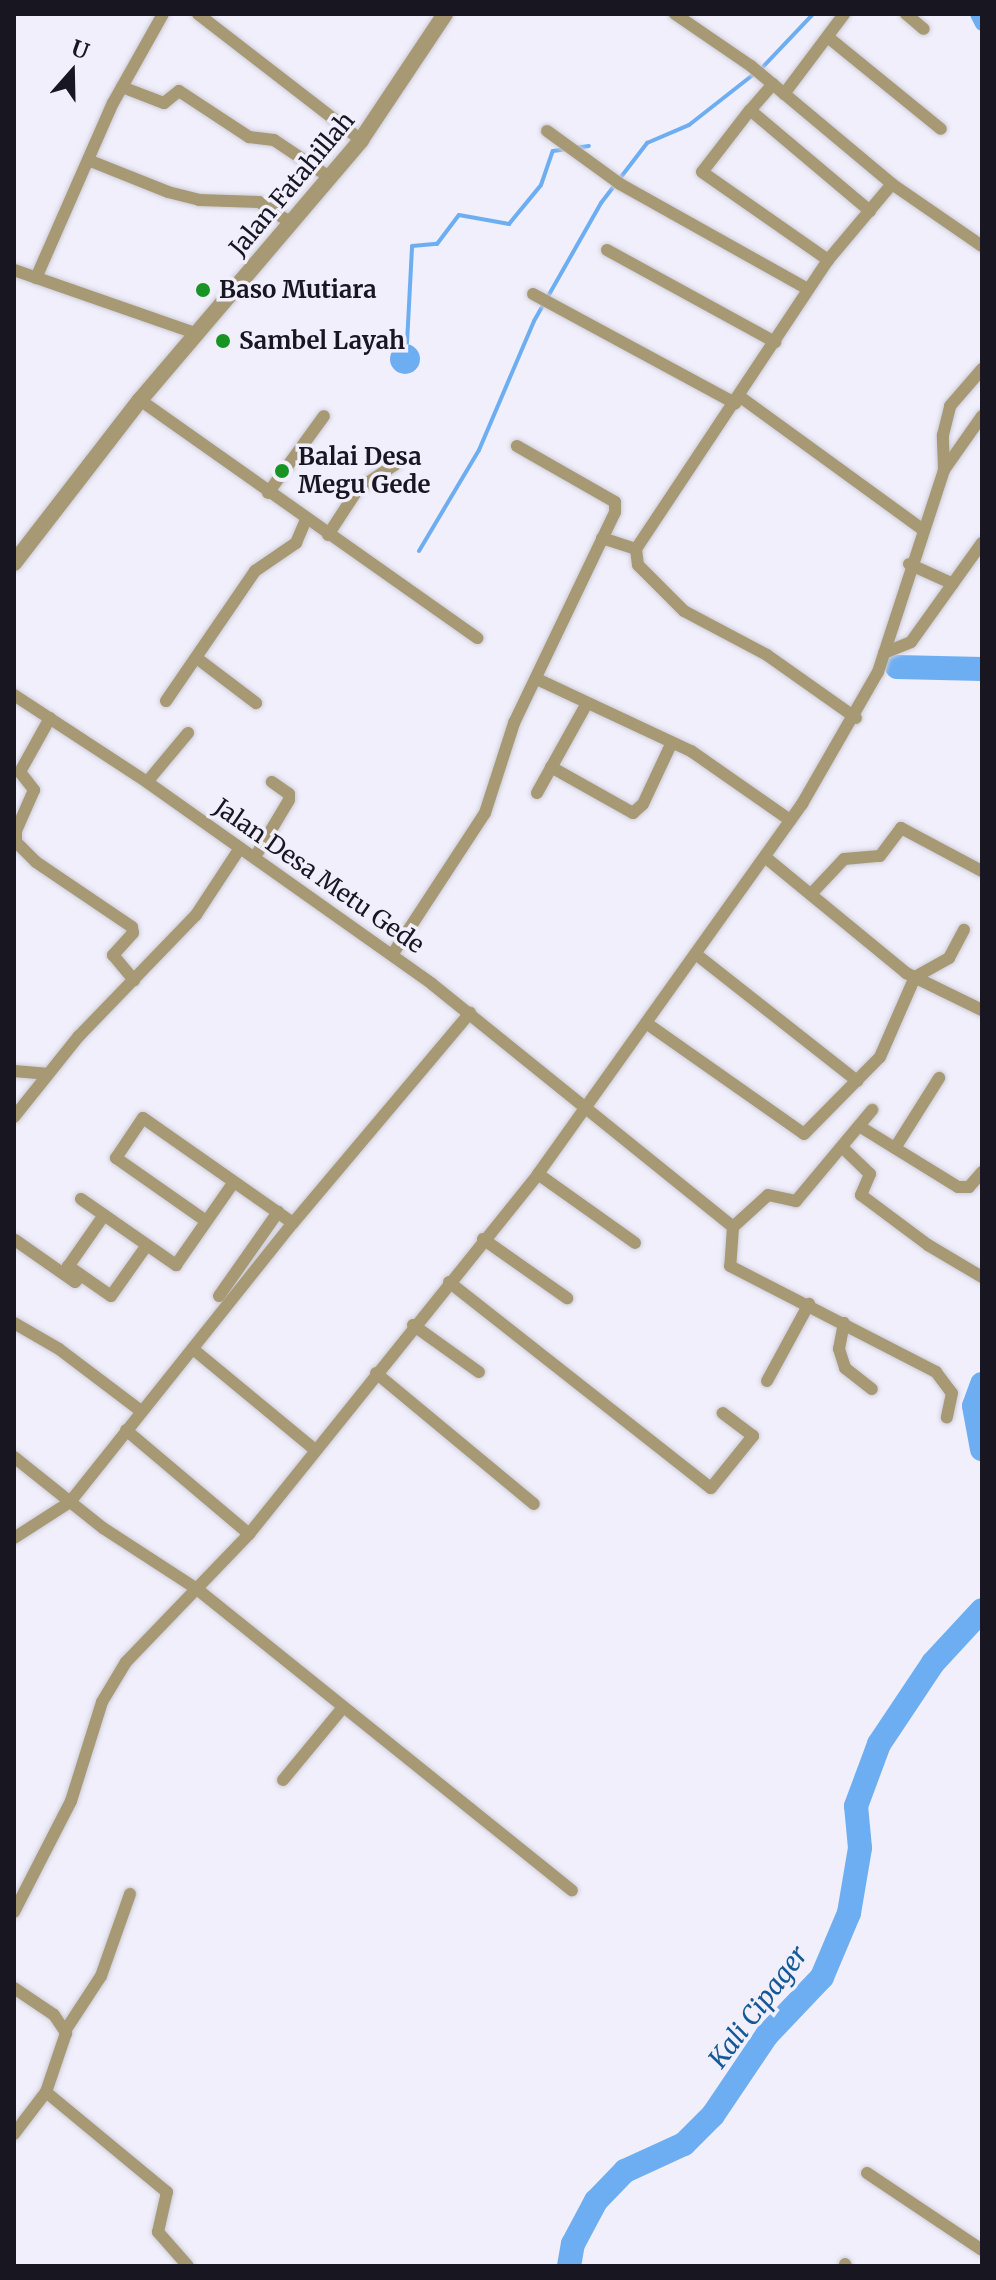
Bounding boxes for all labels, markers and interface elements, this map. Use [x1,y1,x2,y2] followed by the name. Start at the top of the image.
[32,32,112,112] north arrow
[68,33,93,65] text: U
[223,106,361,262] street label: Jalan Fatahillah
[219,276,377,304] place label: Baso Mutiara
[194,281,212,299] marker: Baso Mutiara
[239,327,405,355] place label: Sambel Layah
[214,332,232,350] marker: Sambel Layah
[298,443,430,499] place label: Balai Desa Megu Gede
[273,462,291,480] marker: Balai Desa Megu Gede
[209,793,429,959] street label: Jalan Desa Metu Gede
[702,1940,814,2074] water label: Kali Cipager

